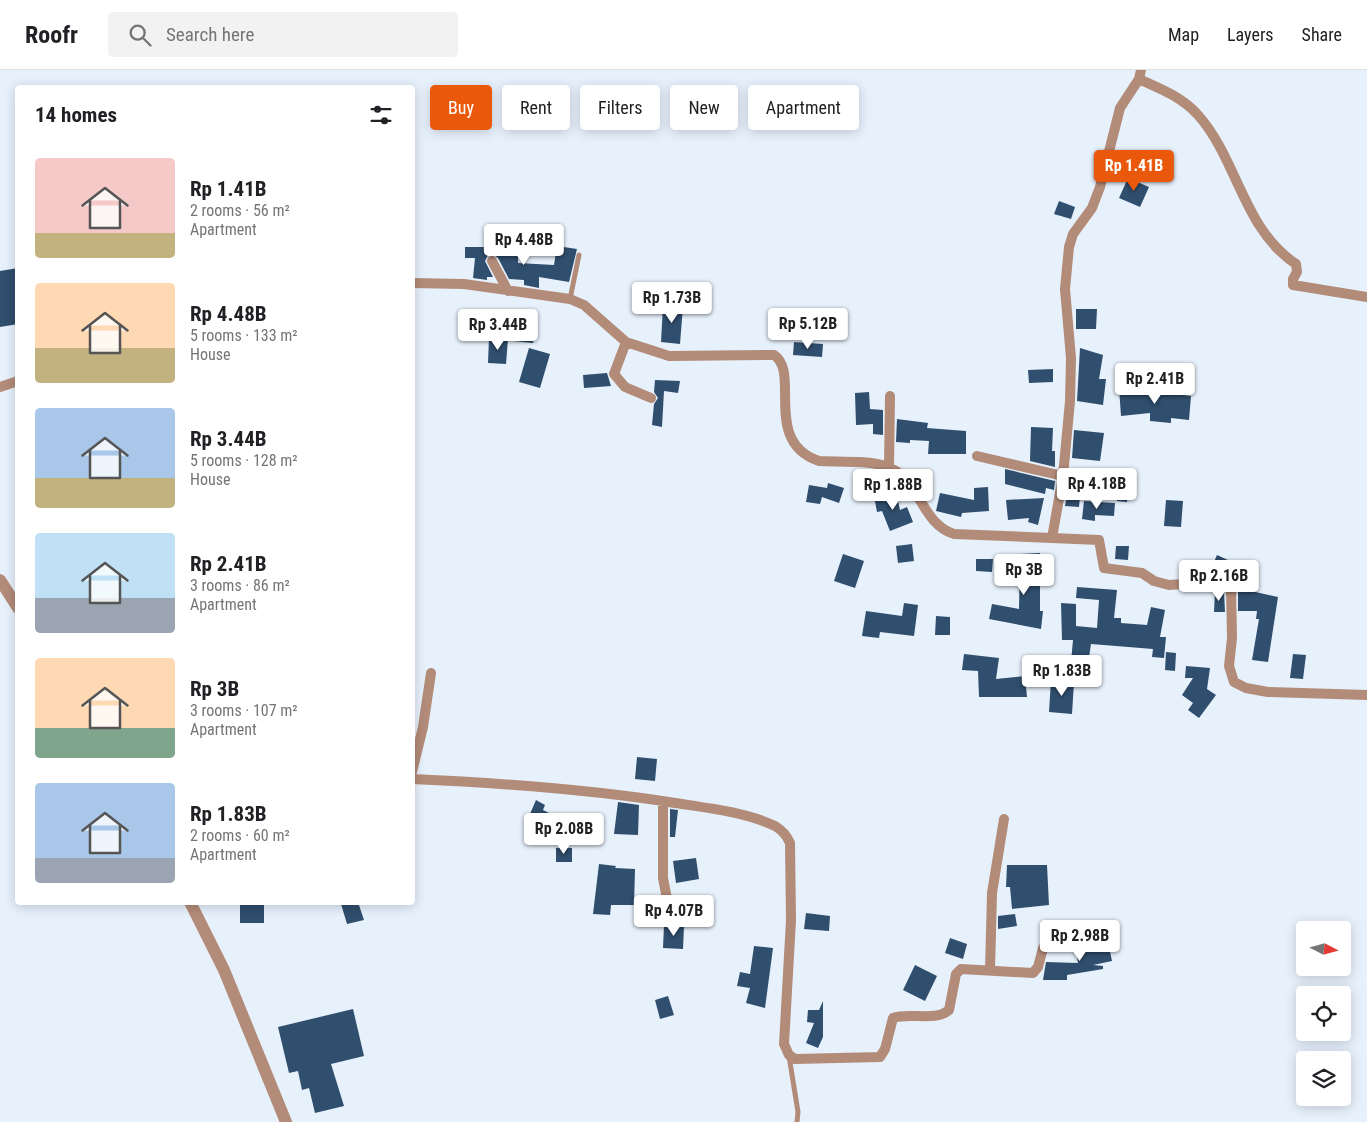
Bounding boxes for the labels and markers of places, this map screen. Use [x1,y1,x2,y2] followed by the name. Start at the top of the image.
[1082,150,1186,192] pin: Rp 1.41B
[472,224,576,266] pin: Rp 4.48B
[620,282,724,324] pin: Rp 1.73B
[446,308,550,351] pin: Rp 3.44B
[756,308,860,350] pin: Rp 5.12B
[1103,362,1207,405] pin: Rp 2.41B
[841,468,945,511] pin: Rp 1.88B
[1045,468,1149,510] pin: Rp 4.18B
[989,554,1059,596] pin: Rp 3B
[1167,560,1271,602] pin: Rp 2.16B
[1010,654,1114,697] pin: Rp 1.83B
[512,812,616,855] pin: Rp 2.08B
[622,894,726,937] pin: Rp 4.07B
[1028,920,1132,962] pin: Rp 2.98B

